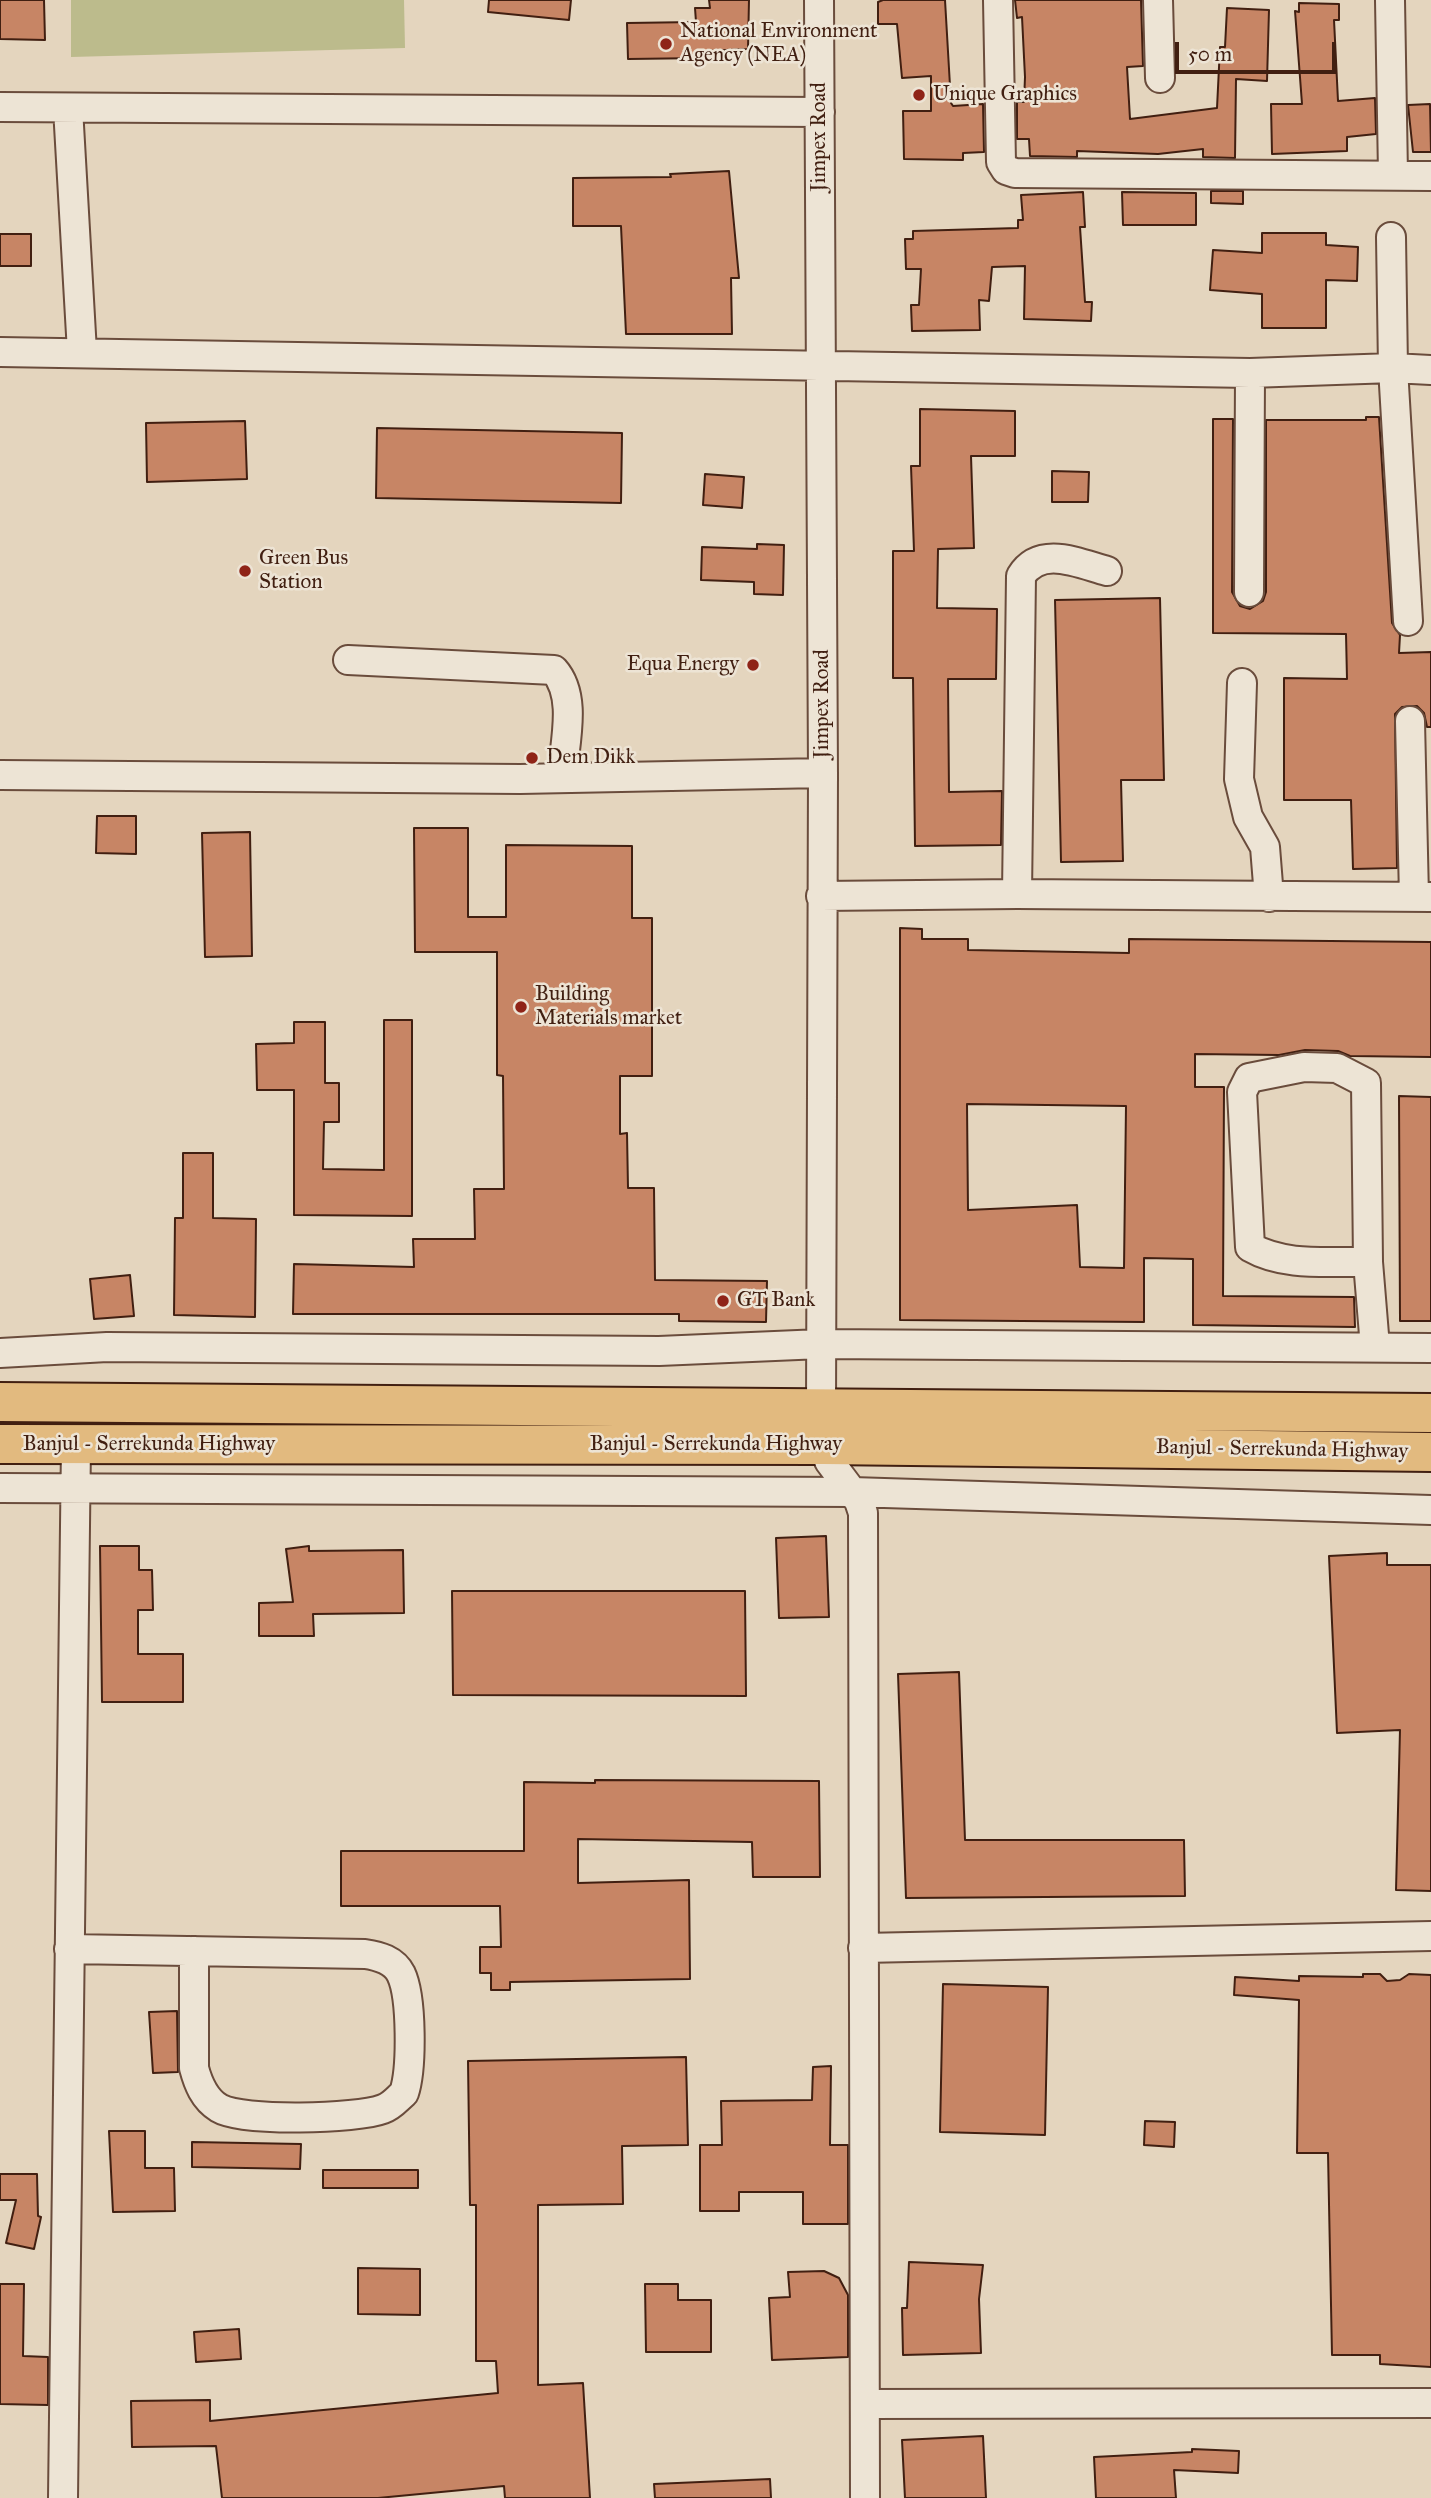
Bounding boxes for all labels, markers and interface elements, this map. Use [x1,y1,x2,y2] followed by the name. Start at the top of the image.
[680,19,877,69] place label: National Environment Agency (NEA)
[1179,28,1340,72] scale bar
[658,36,674,52] marker: National Environment Agency (NEA)
[1188,41,1232,67] text: 50 m
[807,82,833,192] street label: Jimpex Road
[933,82,1077,108] place label: Unique Graphics
[911,87,927,103] marker: Unique Graphics
[259,546,348,596] place label: Green Bus Station
[237,563,253,579] marker: Green Bus Station
[810,649,836,759] street label: Jimpex Road
[627,652,739,678] place label: Equa Energy
[745,657,761,673] marker: Equa Energy
[546,745,635,771] place label: Dem Dikk
[524,750,540,766] marker: Dem Dikk
[535,982,682,1032] place label: Building Materials market
[513,999,529,1015] marker: Building Materials market
[737,1288,815,1314] place label: GT Bank
[715,1293,731,1309] marker: GT Bank
[23,1432,275,1458] street label: Banjul - Serrekunda Highway
[590,1432,842,1458] street label: Banjul - Serrekunda Highway
[1156,1435,1408,1465] street label: Banjul - Serrekunda Highway

